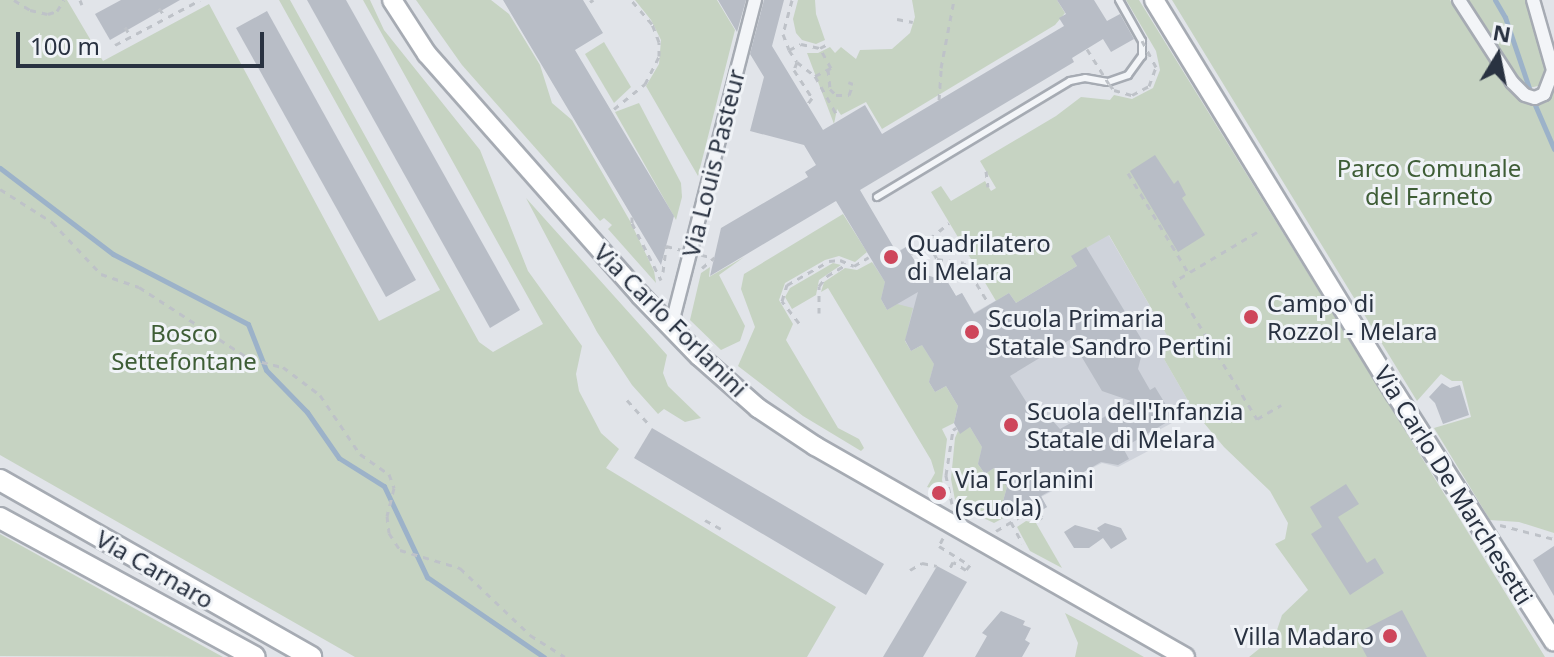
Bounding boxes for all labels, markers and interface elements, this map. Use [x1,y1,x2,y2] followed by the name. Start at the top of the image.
[20,16,268,66] scale bar
[1458,16,1538,96] north arrow
[1491,16,1514,49] text: N
[30,29,100,62] text: 100 m
[676,66,750,260] street label: Via Louis Pasteur
[1337,154,1521,210] park label: Parco Comunale del Farneto
[907,229,1051,285] place label: Quadrilatero di Melara
[589,238,753,402] street label: Via Carlo Forlanini
[882,248,900,266] marker: Quadrilatero di Melara
[1267,289,1438,345] place label: Campo di Rozzol - Melara
[988,304,1232,360] place label: Scuola Primaria Statale Sandro Pertini
[1242,308,1260,326] marker: Campo di Rozzol - Melara
[111,319,257,375] park label: Bosco Settefontane
[963,323,981,341] marker: Scuola Primaria Statale Sandro Pertini
[1369,360,1539,610] street label: Via Carlo De Marchesetti
[1027,397,1243,453] place label: Scuola dell'Infanzia Statale di Melara
[1002,416,1020,434] marker: Scuola dell'Infanzia Statale di Melara
[955,465,1094,521] place label: Via Forlanini (scuola)
[930,484,948,502] marker: Via Forlanini (scuola)
[91,524,219,614] street label: Via Carnaro
[1234,622,1374,650] place label: Villa Madaro
[1381,627,1399,645] marker: Villa Madaro

